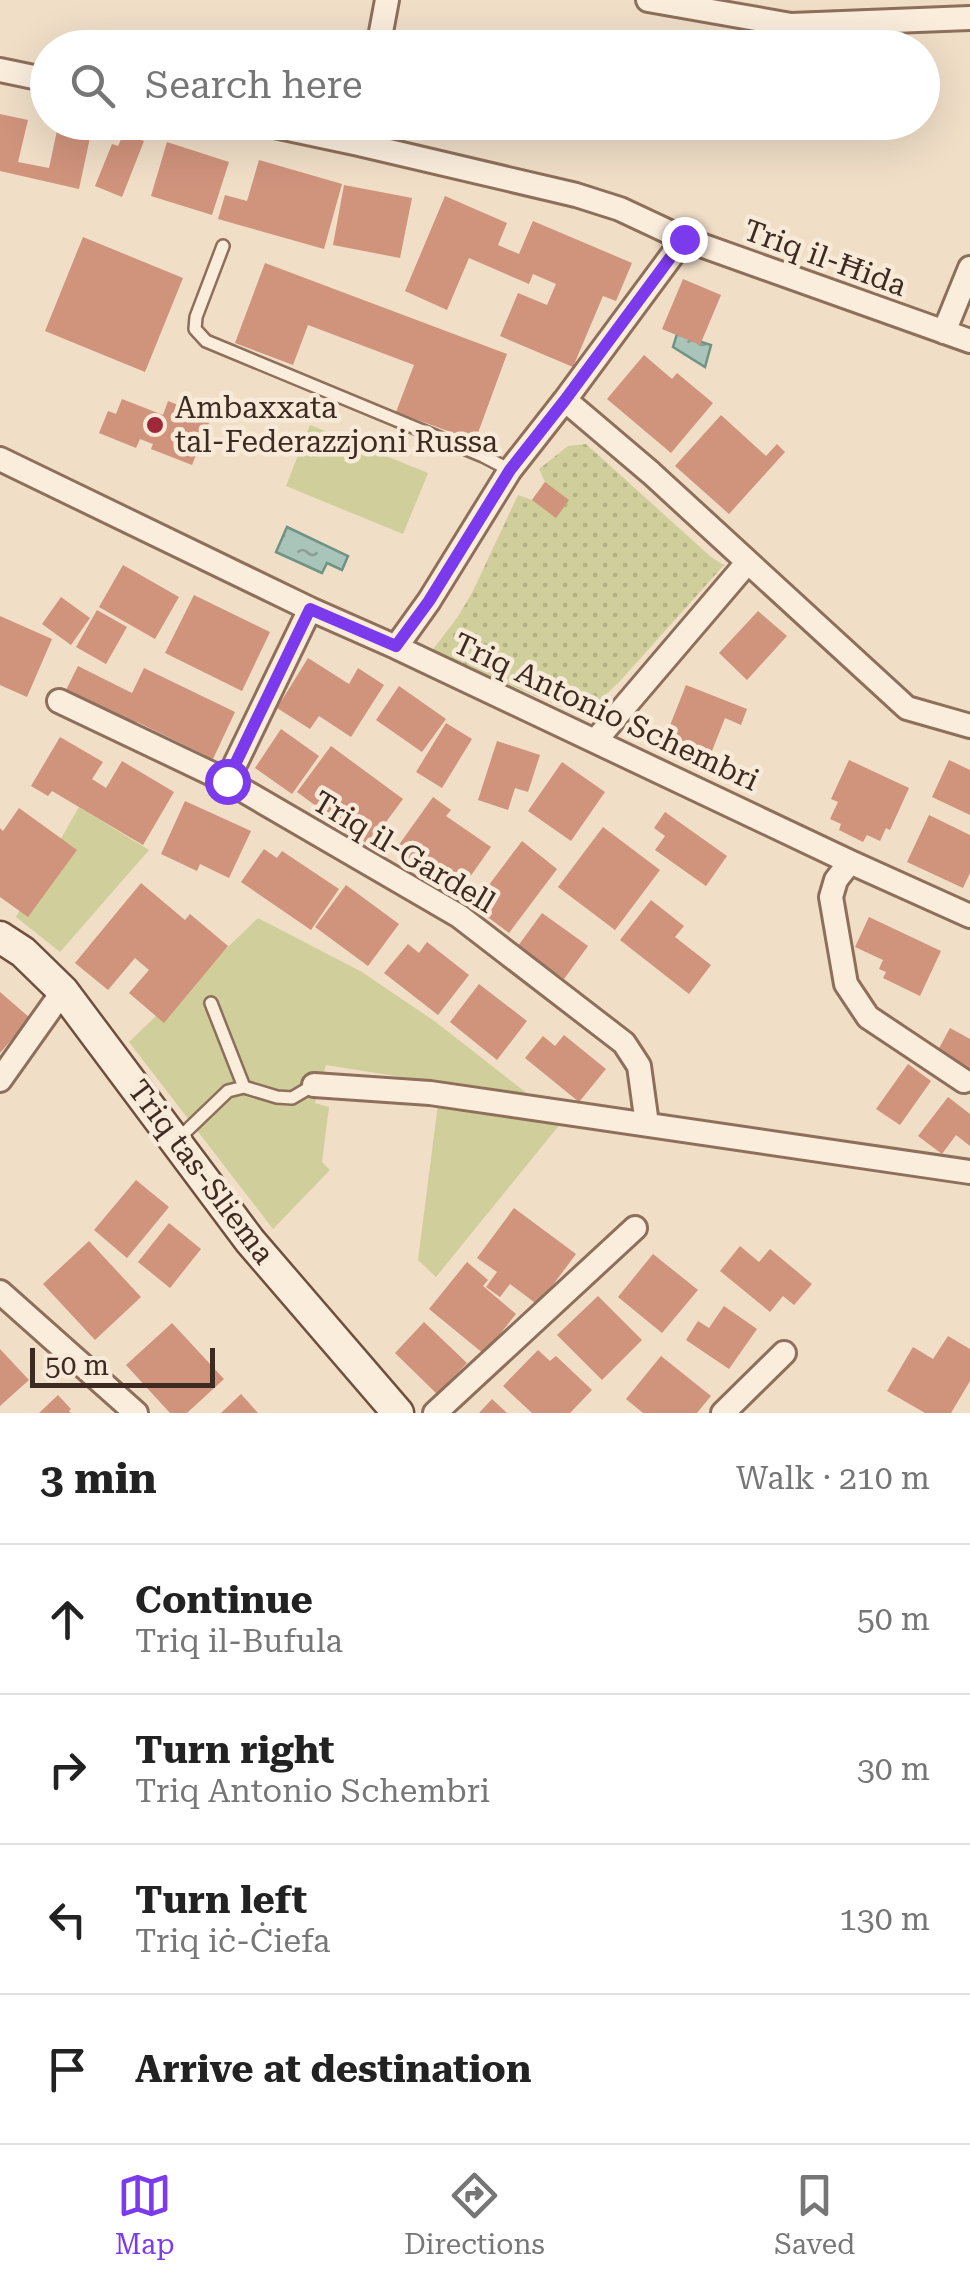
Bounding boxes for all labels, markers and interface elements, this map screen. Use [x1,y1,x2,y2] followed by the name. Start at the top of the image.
[30,30,940,140] search box
[65,58,120,113] icon: search
[145,63,363,107] text: Search here
[739,212,911,303] street label: Triq il-Ħida
[662,217,708,263] route end
[175,390,498,459] place label: Ambaxxata tal-Federazzjoni Russa
[144,414,166,436] marker: Ambaxxata tal-Federazzjoni Russa
[448,625,764,798] street label: Triq Antonio Schembri
[205,759,251,805] route start
[307,783,502,920] street label: Triq il-Gardell
[121,1073,282,1270] street label: Triq tas-Sliema
[30,1343,215,1388] scale bar
[45,1349,109,1382] text: 50 m
[40,1454,157,1503] text: 3 min
[736,1459,930,1497] text: Walk · 210 m
[135,1578,313,1622] text: Continue
[40,1592,95,1647] icon: ahead
[857,1600,930,1638] text: 50 m
[135,1622,343,1660] text: Triq il-Bufula
[135,1728,334,1772] text: Turn right
[40,1742,95,1797] icon: right
[857,1750,930,1788] text: 30 m
[135,1772,490,1810] text: Triq Antonio Schembri
[135,1878,307,1922] text: Turn left
[40,1892,95,1947] icon: left
[839,1900,930,1938] text: 130 m
[135,1922,330,1960] text: Triq iċ-Ċiefa
[40,2042,95,2097] icon: arrive
[135,2047,531,2091] text: Arrive at destination
[115,2168,175,2261] tab: Map
[404,2168,545,2261] tab: Directions
[774,2168,855,2261] tab: Saved

